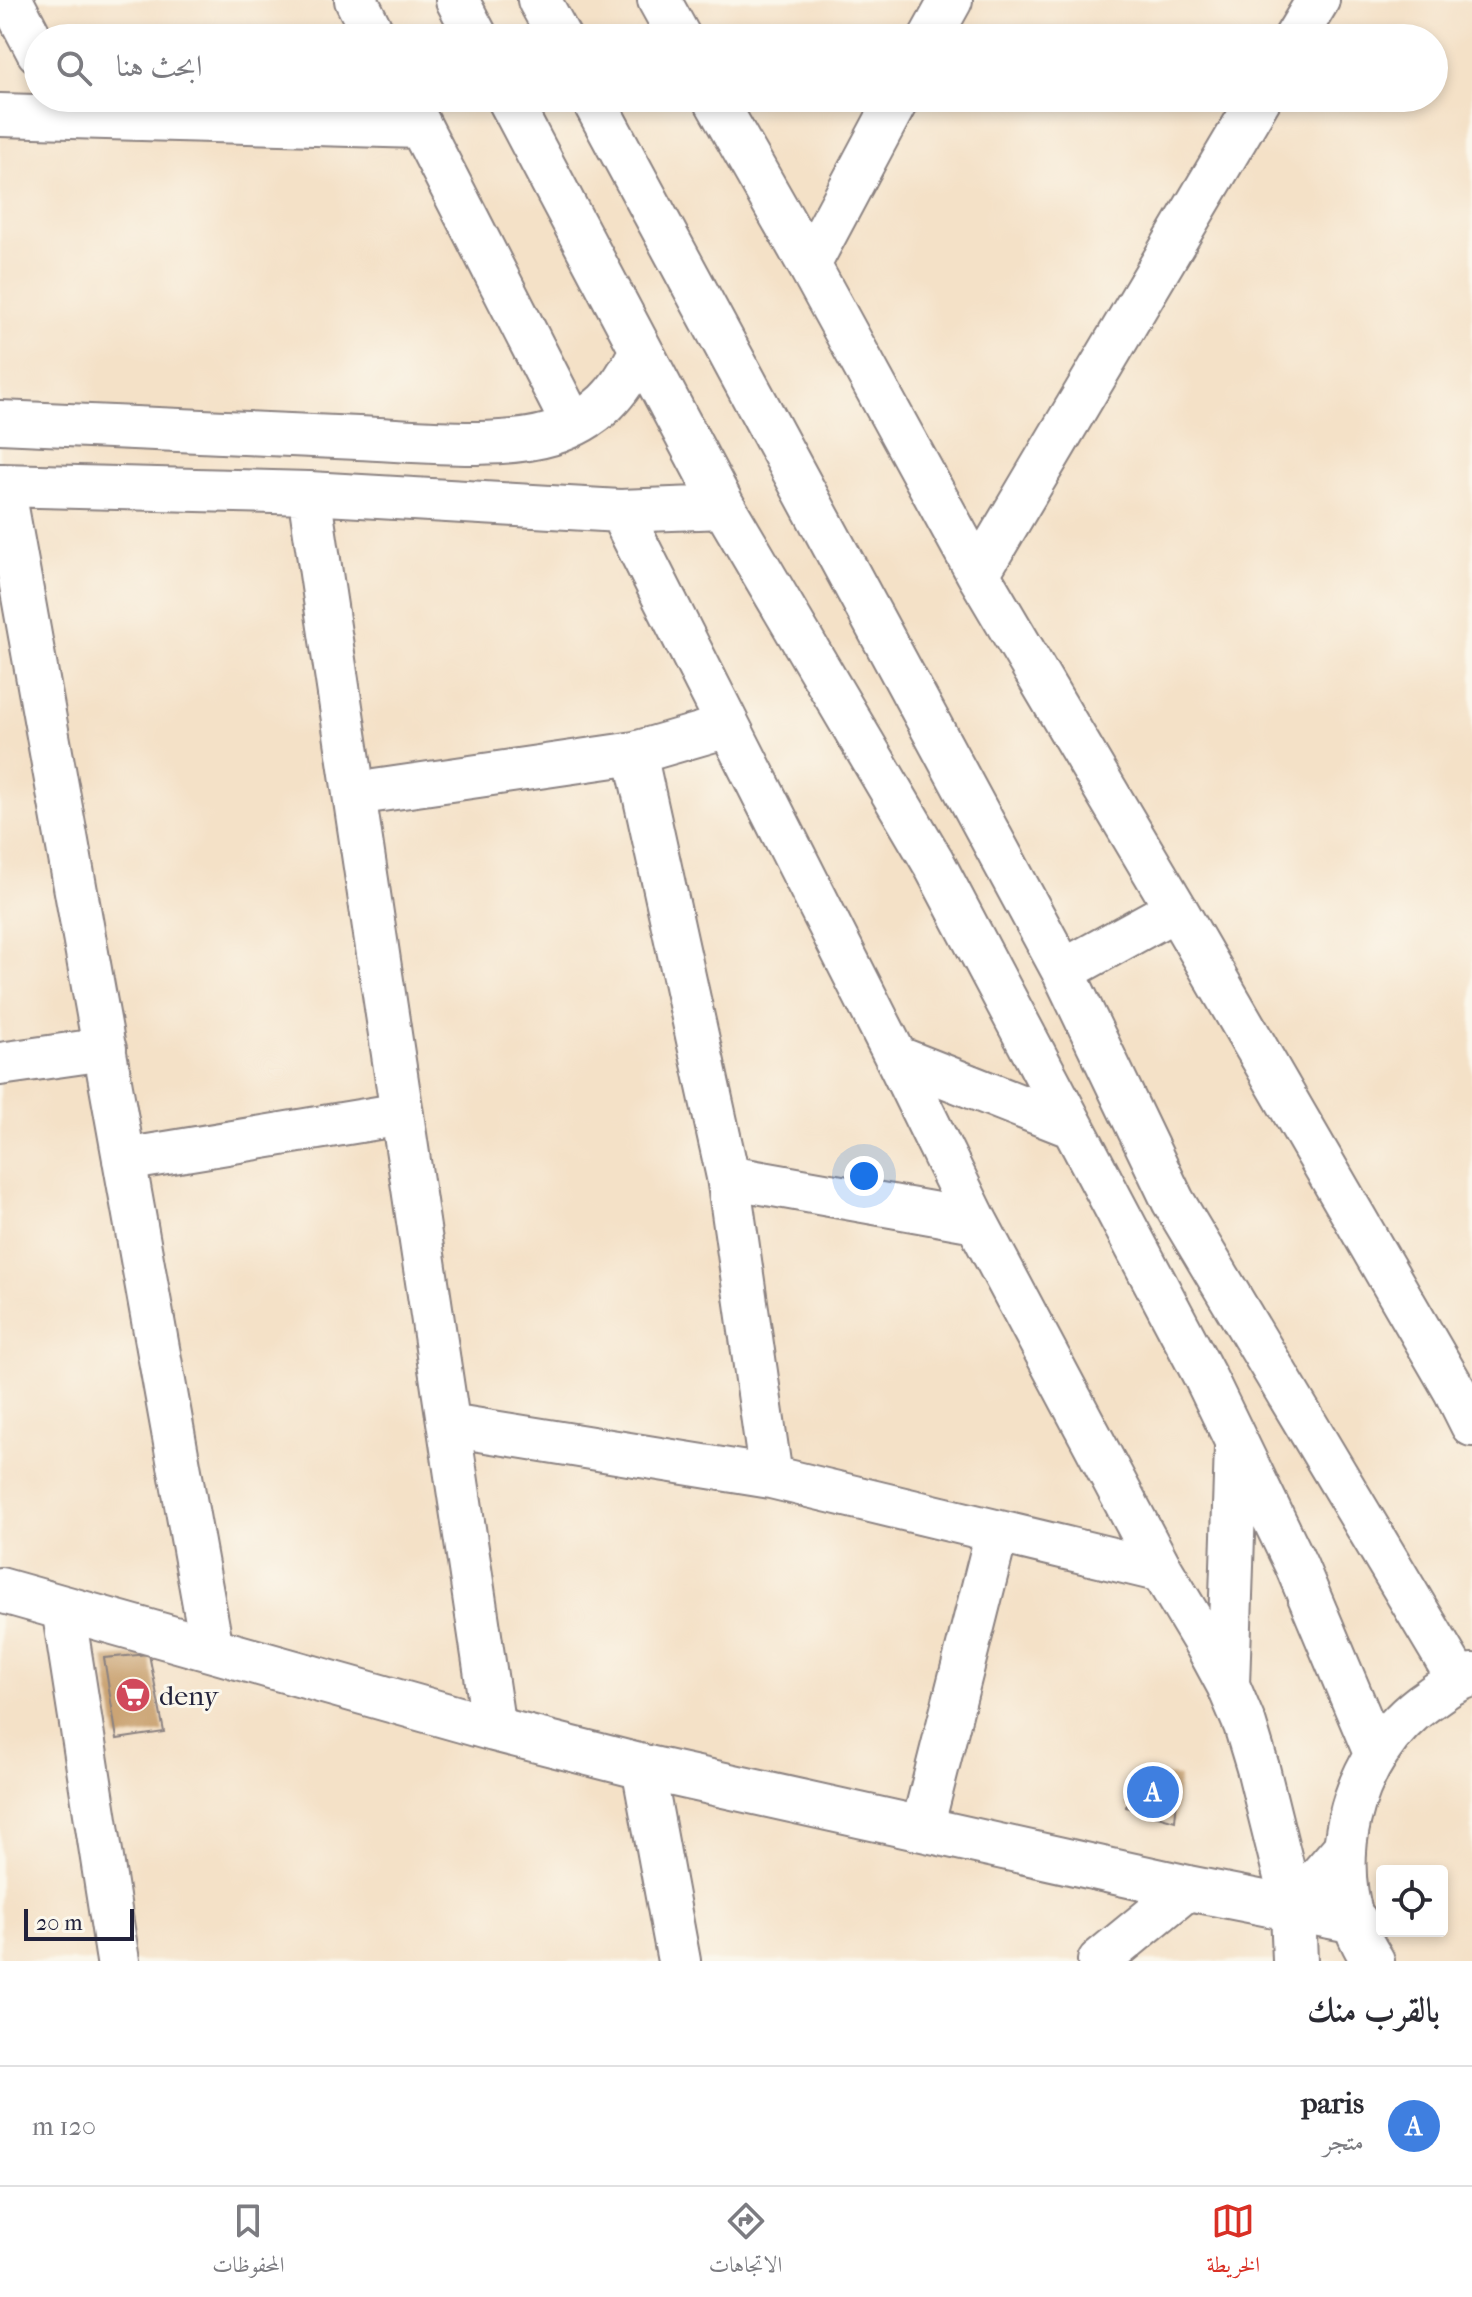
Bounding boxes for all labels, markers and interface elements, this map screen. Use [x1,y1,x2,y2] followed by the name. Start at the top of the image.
[24,24,1448,112] search box
[52,46,96,90] icon: search
[116,49,202,84] text: ابحث هنا
[844,1156,884,1196] your location
[114,1676,152,1714] supermarket icon: deny
[159,1679,219,1712] place label: deny
[1127,1762,1179,1822] pin: A
[1376,1865,1448,1937] map controls
[1376,1865,1448,1937] button: locate
[24,1905,134,1941] scale bar
[36,1910,82,1936] text: 20 m
[1307,1990,1440,2030] text: بالقرب منك
[1301,2086,1364,2121] text: paris
[32,2111,96,2142] text: 120 m
[1406,2111,1422,2142] text: A
[1323,2126,1364,2157] text: متجر
[212,2199,285,2286] tab: المحفوظات
[709,2199,782,2286] tab: الاتجاهات
[1206,2199,1260,2286] tab: الخريطة

